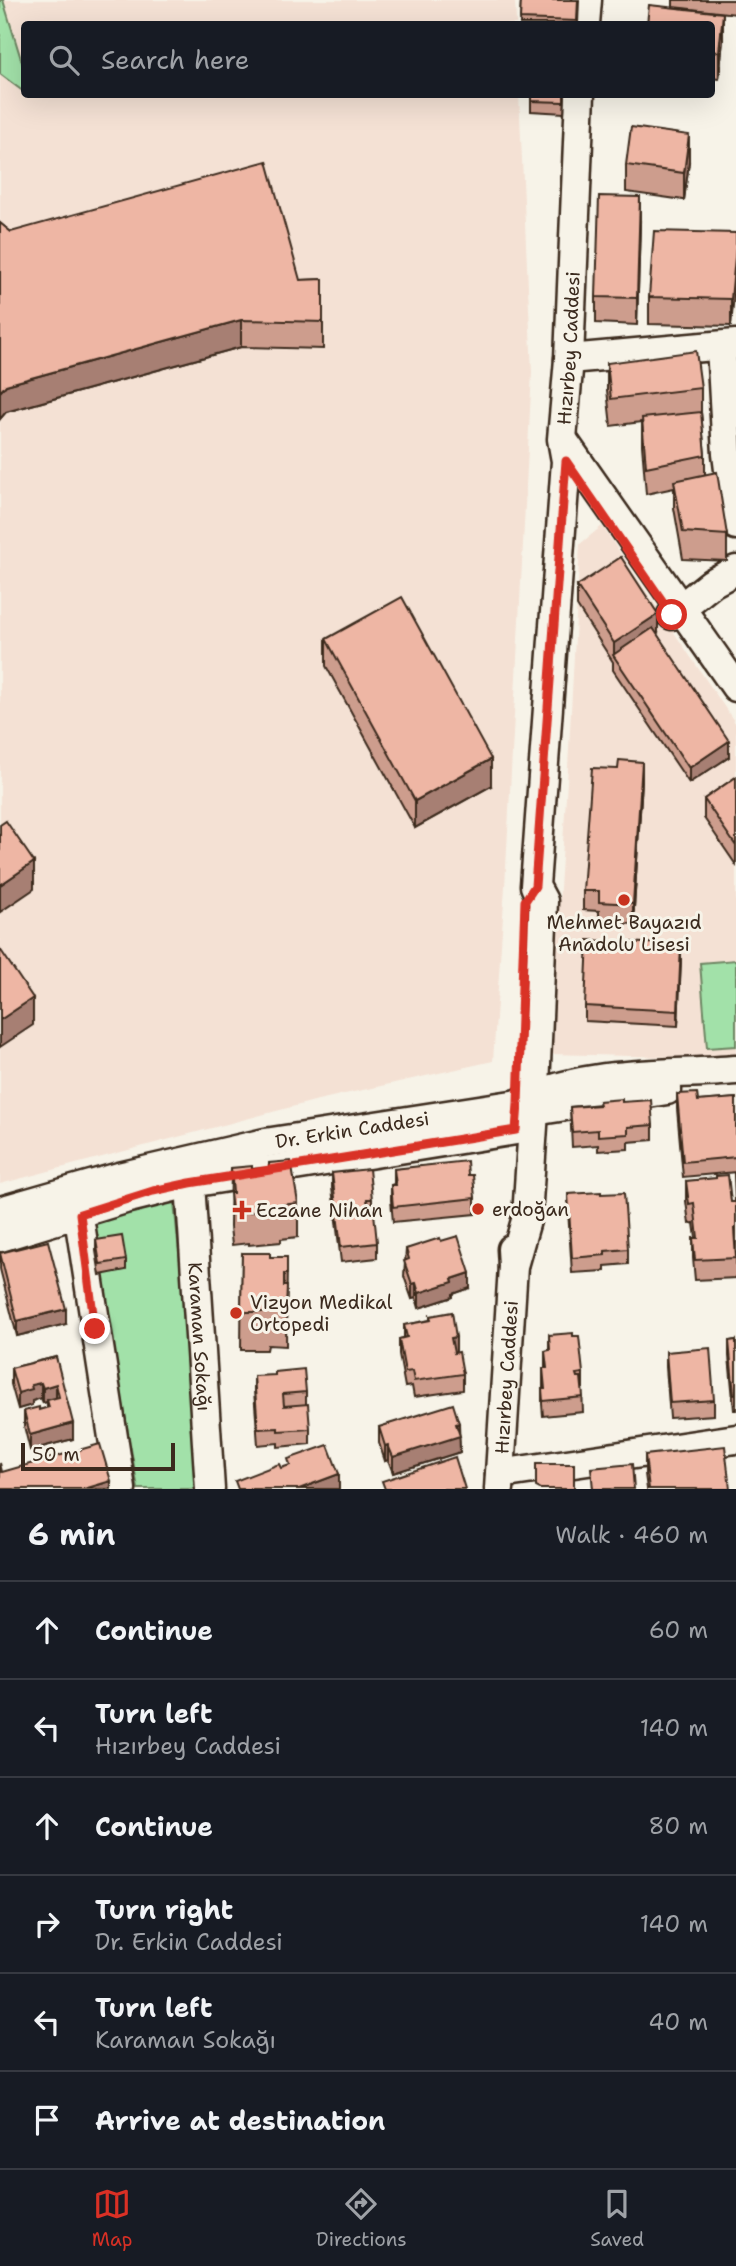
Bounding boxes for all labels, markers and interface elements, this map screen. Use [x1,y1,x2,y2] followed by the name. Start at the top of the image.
[21,21,715,98] search box
[45,41,83,79] icon: search
[101,42,250,77] text: Search here
[551,271,586,426] street label: Hızırbey Caddesi
[656,599,687,630] route start
[616,892,632,908] marker: Mehmet Bayazıd Anadolu Lisesi
[546,910,702,957] place label: Mehmet Bayazıd Anadolu Lisesi
[274,1106,431,1154] street label: Dr. Erkin Caddesi
[492,1197,569,1222] place label: erdoğan
[256,1198,383,1223] place label: Eczane Nihan
[470,1201,486,1217] marker: erdoğan
[234,1202,250,1218] marker: Eczane Nihan
[182,1261,217,1412] street label: Karaman Sokağı
[250,1290,393,1337] place label: Vizyon Medikal Ortopedi
[489,1300,524,1455] street label: Hızırbey Caddesi
[228,1305,244,1321] marker: Vizyon Medikal Ortopedi
[79,1313,110,1344] route end
[21,1440,175,1472] scale bar
[32,1442,80,1467] text: 50 m
[28,1514,115,1555] text: 6 min
[555,1520,708,1550] text: Walk · 460 m
[28,1611,66,1649] icon: ahead
[95,1613,213,1648] text: Continue
[649,1615,708,1645] text: 60 m
[95,1696,212,1731] text: Turn left
[28,1709,66,1747] icon: left
[640,1713,708,1743] text: 140 m
[95,1731,281,1761] text: Hızırbey Caddesi
[28,1807,66,1845] icon: ahead
[95,1809,213,1844] text: Continue
[649,1811,708,1841] text: 80 m
[95,1892,233,1927] text: Turn right
[28,1905,66,1943] icon: right
[640,1909,708,1939] text: 140 m
[95,1927,283,1957] text: Dr. Erkin Caddesi
[95,1990,212,2025] text: Turn left
[28,2003,66,2041] icon: left
[648,2007,708,2037] text: 40 m
[95,2025,276,2055] text: Karaman Sokağı
[28,2101,66,2139] icon: arrive
[95,2103,385,2138] text: Arrive at destination
[92,2185,132,2252] tab: Map
[316,2185,407,2252] tab: Directions
[590,2185,644,2252] tab: Saved

